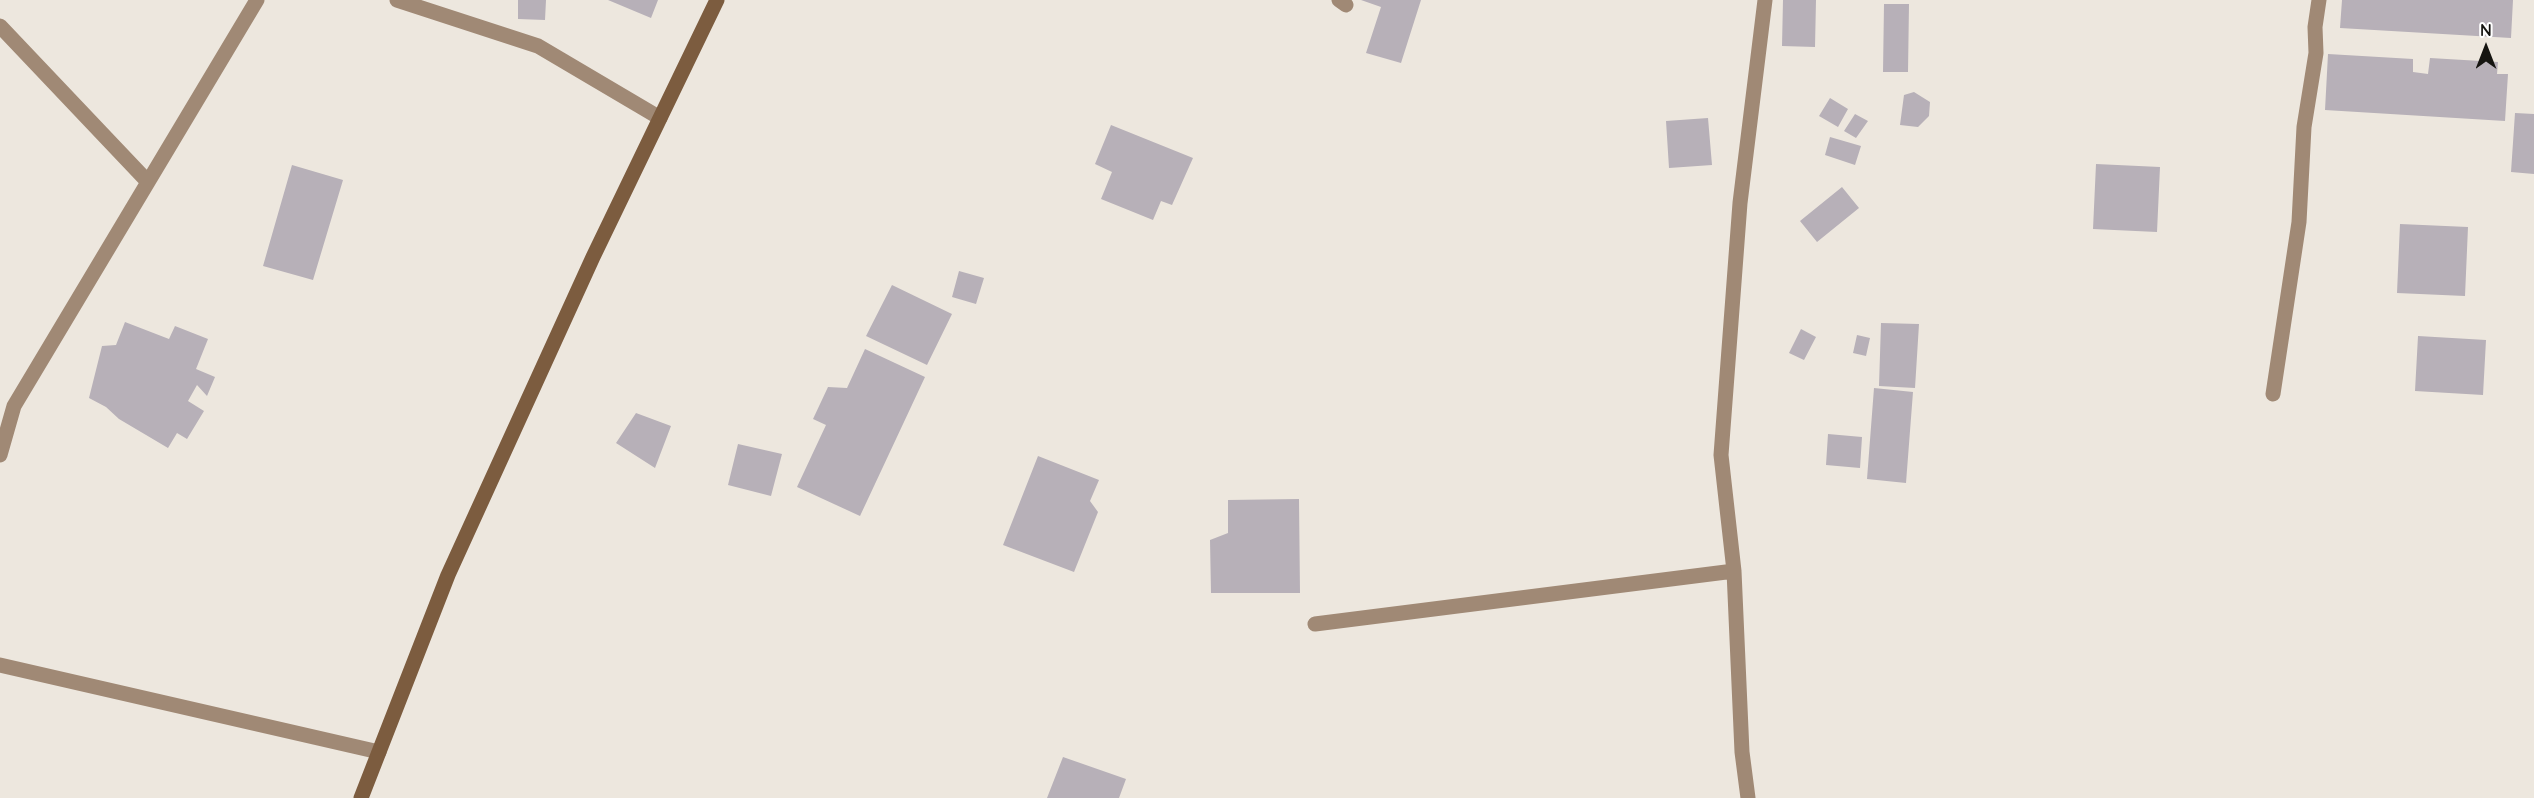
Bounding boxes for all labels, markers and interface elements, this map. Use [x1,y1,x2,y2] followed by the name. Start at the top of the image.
[2456,18,2516,78] north arrow
[2480,20,2492,40] text: N

